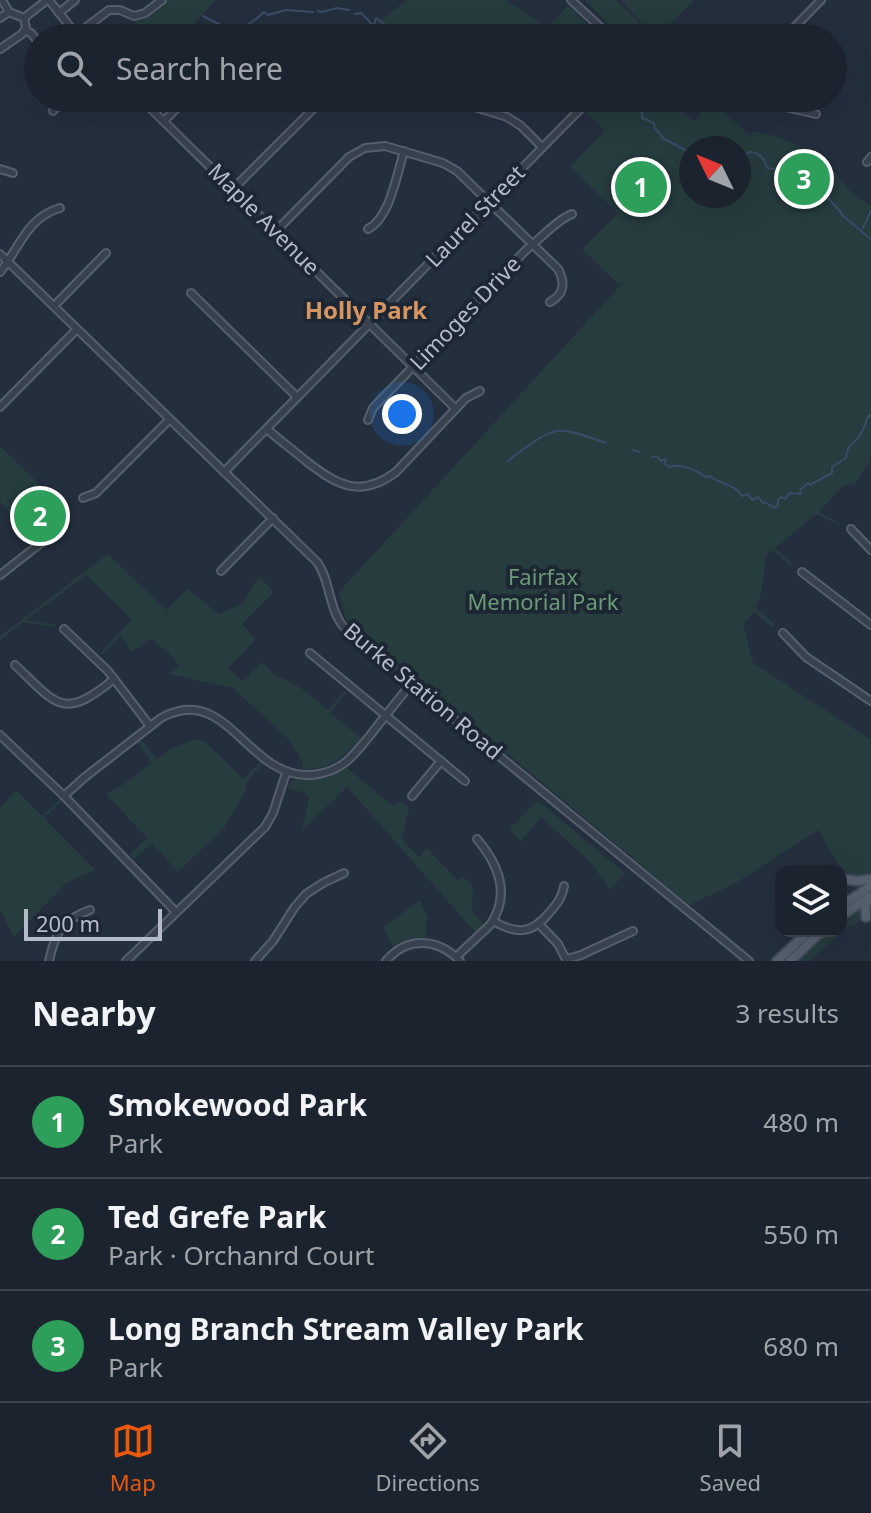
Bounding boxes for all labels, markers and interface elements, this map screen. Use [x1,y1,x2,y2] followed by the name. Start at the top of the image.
[24,24,847,112] search box
[52,46,96,90] icon: search
[116,48,283,89] text: Search here
[679,136,751,208] north arrow
[778,149,830,209] pin: 3
[202,156,327,281] street label: Maple Avenue
[615,157,667,217] pin: 1
[418,158,531,273] street label: Laurel Street
[402,249,526,376] street label: Limoges Drive
[305,293,427,326] district label: Holly Park
[382,394,422,434] your location
[14,486,66,546] pin: 2
[467,561,619,616] park label: Fairfax Memorial Park
[338,615,509,765] street label: Burke Station Road
[775,865,847,937] map controls
[775,865,847,937] button: layers
[24,905,162,941] scale bar
[36,908,100,938] text: 200 m
[32,990,156,1036] text: Nearby
[735,995,839,1031] text: 3 results
[108,1084,367,1125] text: Smokewood Park
[51,1104,65,1140] text: 1
[763,1104,839,1140] text: 480 m
[108,1125,163,1161] text: Park
[108,1196,326,1237] text: Ted Grefe Park
[51,1216,65,1252] text: 2
[763,1216,839,1252] text: 550 m
[108,1237,374,1273] text: Park · Orchanrd Court
[108,1308,584,1349] text: Long Branch Stream Valley Park
[51,1328,65,1364] text: 3
[763,1328,839,1364] text: 680 m
[108,1349,163,1385] text: Park
[110,1419,156,1497] tab: Map
[375,1419,480,1497] tab: Directions
[700,1419,761,1497] tab: Saved

